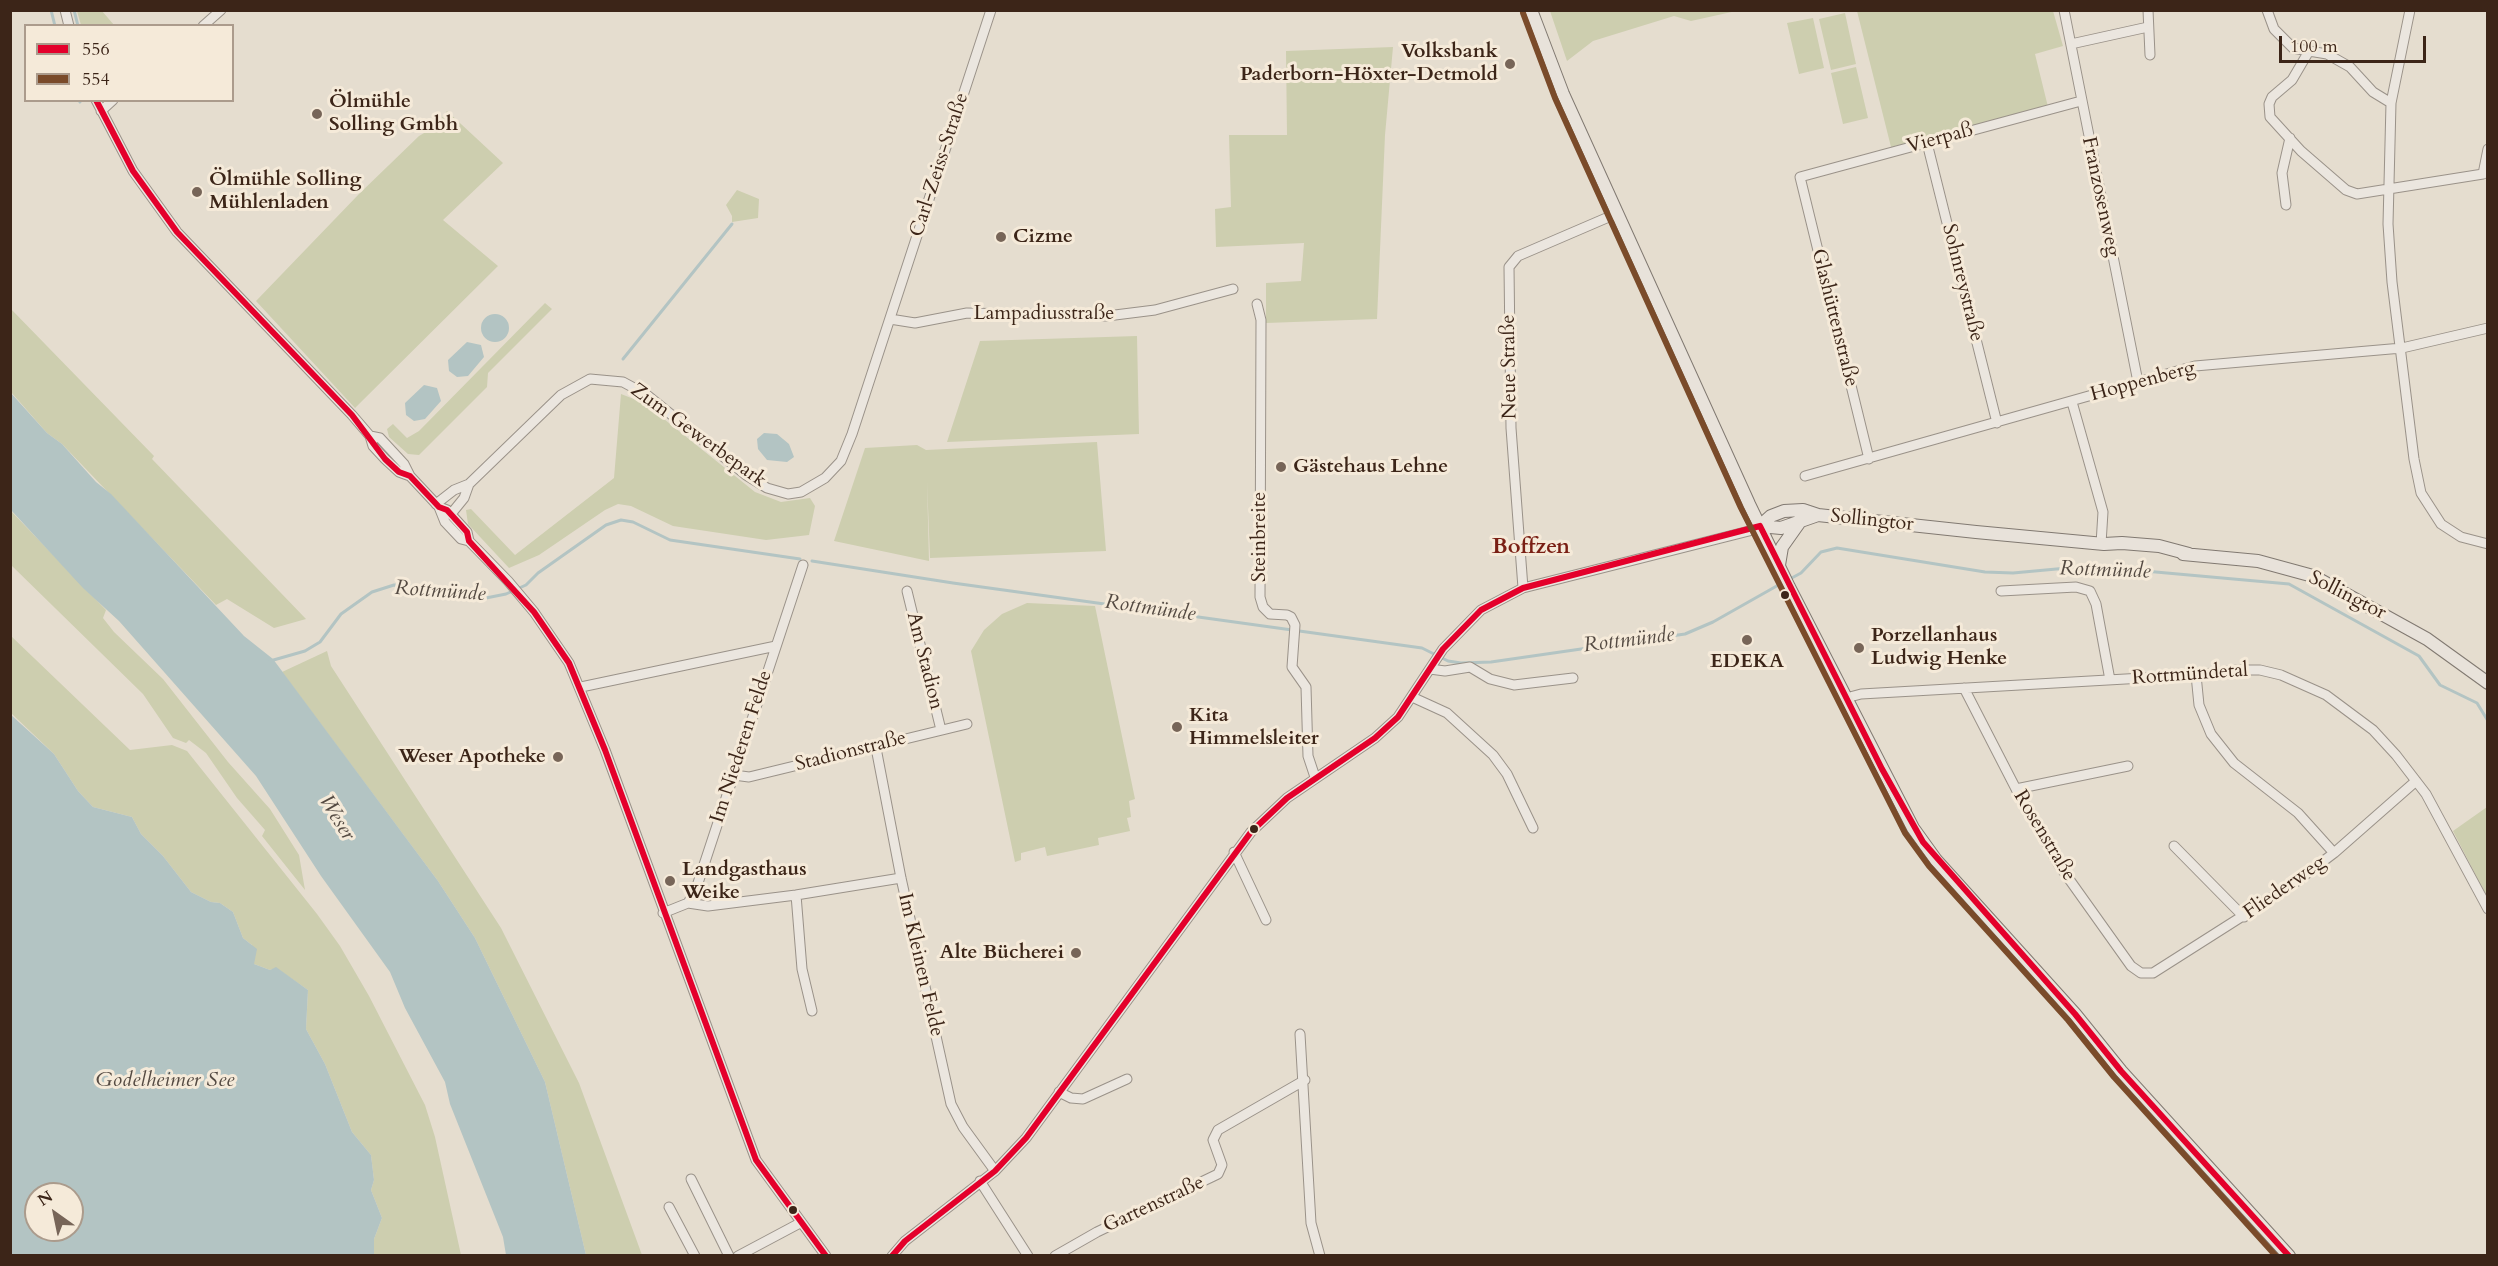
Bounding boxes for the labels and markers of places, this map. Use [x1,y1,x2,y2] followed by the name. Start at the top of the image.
[1240,40,1498,87] place label: Volksbank Paderborn-Höxter-Detmold
[1503,57,1517,71] marker: Volksbank Paderborn-Höxter-Detmold
[329,90,458,137] place label: Ölmühle Solling Gmbh
[310,107,324,121] marker: Ölmühle Solling Gmbh
[209,168,361,215] place label: Ölmühle Solling Mühlenladen
[190,185,204,199] marker: Ölmühle Solling Mühlenladen
[1013,225,1073,249] place label: Cizme
[994,230,1008,244] marker: Cizme
[1293,455,1448,479] place label: Gästehaus Lehne
[1274,460,1288,474] marker: Gästehaus Lehne
[1779,589,1791,601] unlabelled marker
[1871,624,2007,671] place label: Porzellanhaus Ludwig Henke
[1740,633,1754,647] marker: EDEKA
[1852,641,1866,655] marker: Porzellanhaus Ludwig Henke
[1710,650,1784,674] place label: EDEKA
[1189,704,1319,751] place label: Kita Himmelsleiter
[1170,720,1184,734] marker: Kita Himmelsleiter
[398,745,546,769] place label: Weser Apotheke
[551,750,565,764] marker: Weser Apotheke
[1248,823,1260,835] unlabelled marker
[682,858,807,905] place label: Landgasthaus Weike
[663,874,677,888] marker: Landgasthaus Weike
[940,941,1064,965] place label: Alte Bücherei
[1069,946,1083,960] marker: Alte Bücherei
[787,1204,799,1216] unlabelled marker

